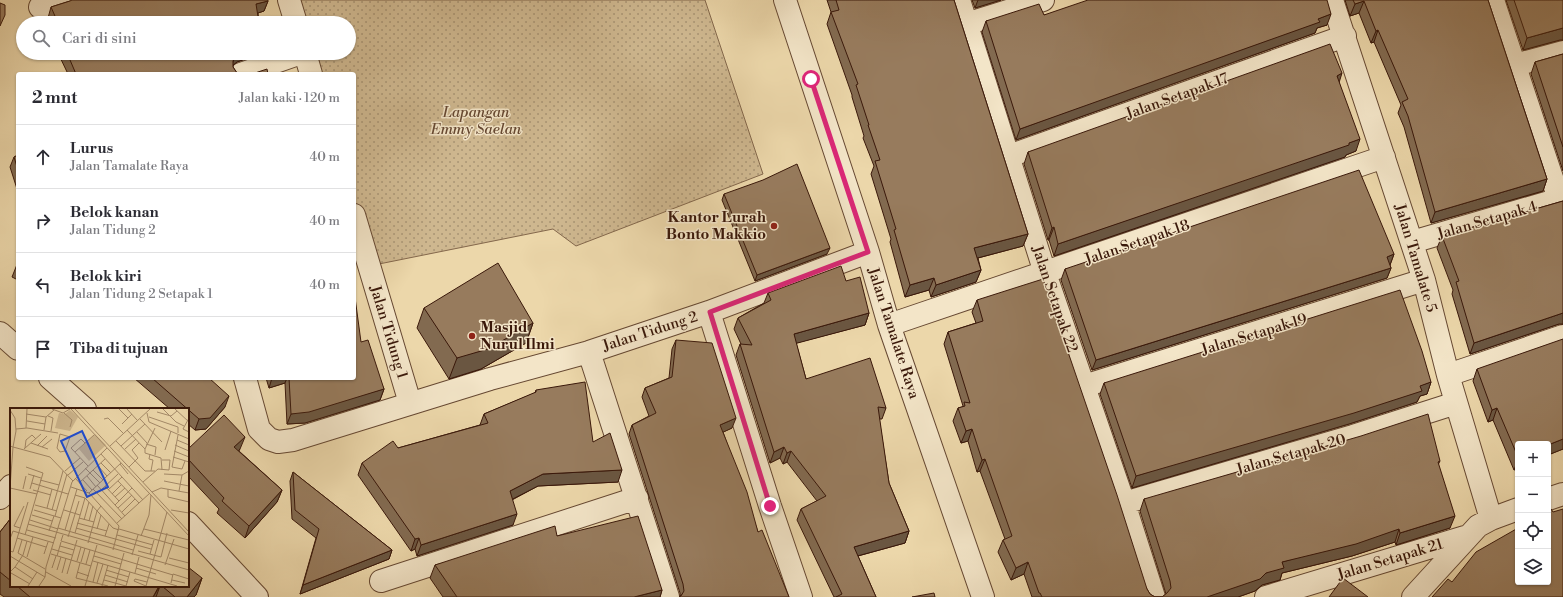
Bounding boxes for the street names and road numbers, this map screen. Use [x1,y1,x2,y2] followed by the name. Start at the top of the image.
[1122,69,1231,124] street label: Jalan Setapak 17
[1434,197,1540,244] street label: Jalan Setapak 4
[1390,201,1441,315] street label: Jalan Tamalate 5
[1081,216,1192,270] street label: Jalan Setapak 18
[1027,242,1082,355] street label: Jalan Setapak 22
[863,264,924,402] street label: Jalan Tamalate Raya
[365,282,412,382] street label: Jalan Tidung 1
[599,307,700,356] street label: Jalan Tidung 2
[1198,309,1309,360] street label: Jalan Setapak 19
[1233,430,1348,479] street label: Jalan Setapak 20
[1334,534,1446,585] street label: Jalan Setapak 21

